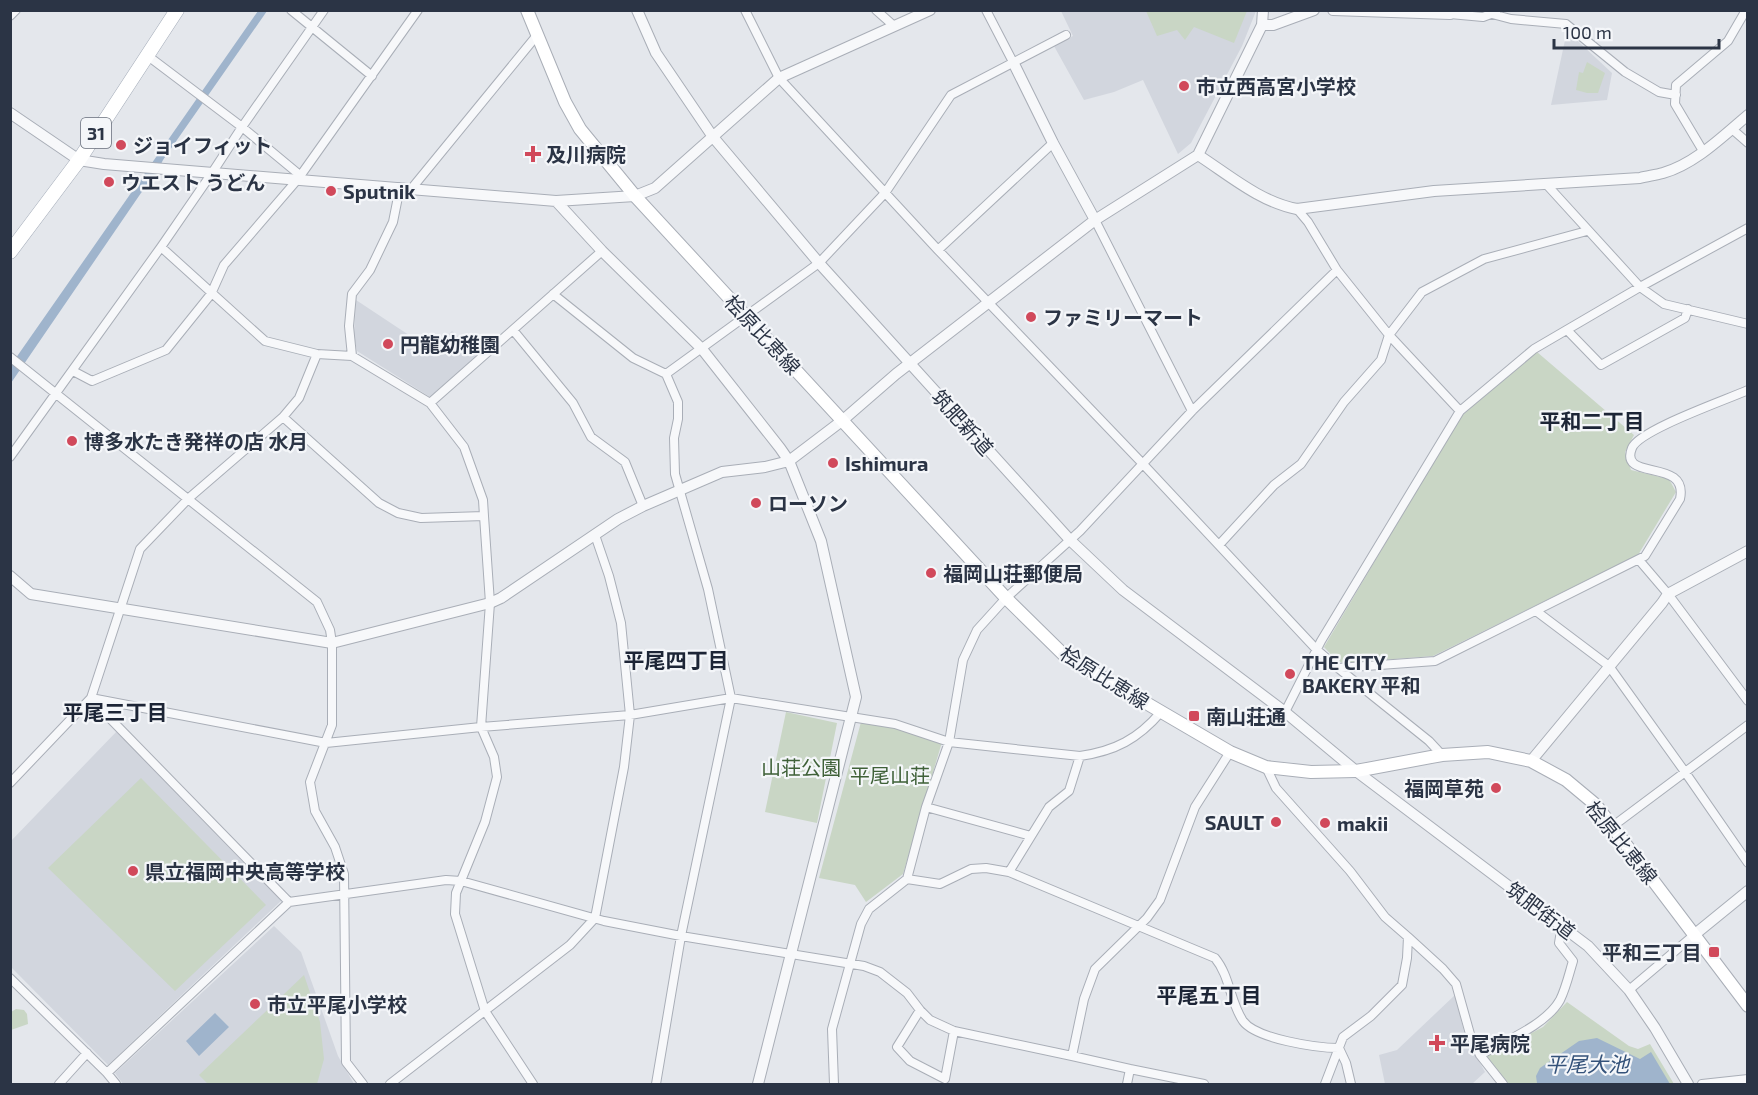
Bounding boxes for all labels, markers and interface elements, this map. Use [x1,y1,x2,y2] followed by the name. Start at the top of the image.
[1554,12,1719,50] scale bar
[1563,21,1612,43] text: 100 m
[1196,74,1356,98] place label: 市立西高宮小学校
[1177,79,1191,93] marker: 市立西高宮小学校
[81,118,111,148] road number: 31
[133,133,273,157] place label: ジョイフィット
[114,138,128,152] marker: ジョイフィット
[546,142,626,166] place label: 及川病院
[524,145,542,163] marker: 及川病院
[121,170,265,194] place label: ウエスト うどん
[102,175,116,189] marker: ウエスト うどん
[343,179,416,203] place label: Sputnik
[324,184,338,198] marker: Sputnik
[720,289,806,379] street label: 桧原比恵線
[1043,305,1203,329] place label: ファミリーマート
[1024,310,1038,324] marker: ファミリーマート
[400,332,500,356] place label: 円龍幼稚園
[381,337,395,351] marker: 円龍幼稚園
[927,384,999,460] street label: 筑肥新道
[1540,408,1645,433] district label: 平和二丁目
[84,429,308,453] place label: 博多水たき発祥の店 水月
[65,434,79,448] marker: 博多水たき発祥の店 水月
[845,451,928,475] place label: Ishimura
[826,456,840,470] marker: Ishimura
[768,491,848,515] place label: ローソン
[749,496,763,510] marker: ローソン
[943,561,1083,585] place label: 福岡山荘郵便局
[924,566,938,580] marker: 福岡山荘郵便局
[1056,640,1154,714] street label: 桧原比恵線
[624,647,729,672] district label: 平尾四丁目
[1302,650,1421,697] place label: THE CITY BAKERY 平和
[1283,667,1297,681] marker: THE CITY BAKERY 平和
[63,699,168,724] district label: 平尾三丁目
[1206,704,1286,728] place label: 南山荘通
[1187,709,1201,723] marker: 南山荘通
[761,755,841,779] park label: 山荘公園
[850,763,930,787] park label: 平尾山荘
[1404,776,1484,800] place label: 福岡草苑
[1489,781,1503,795] marker: 福岡草苑
[1581,796,1663,888] street label: 桧原比恵線
[1205,810,1264,834] place label: SAULT
[1337,811,1388,835] place label: makii
[1269,815,1283,829] marker: SAULT
[1318,816,1332,830] marker: makii
[145,859,345,883] place label: 県立福岡中央高等学校
[126,864,140,878] marker: 県立福岡中央高等学校
[1502,876,1580,944] street label: 筑肥街道
[1602,940,1702,964] place label: 平和三丁目
[1707,945,1721,959] marker: 平和三丁目
[1157,982,1262,1007] district label: 平尾五丁目
[267,992,407,1016] place label: 市立平尾小学校
[248,997,262,1011] marker: 市立平尾小学校
[1450,1031,1530,1055] place label: 平尾病院
[1428,1034,1446,1052] marker: 平尾病院
[1545,1051,1631,1076] water label: 平尾大池

